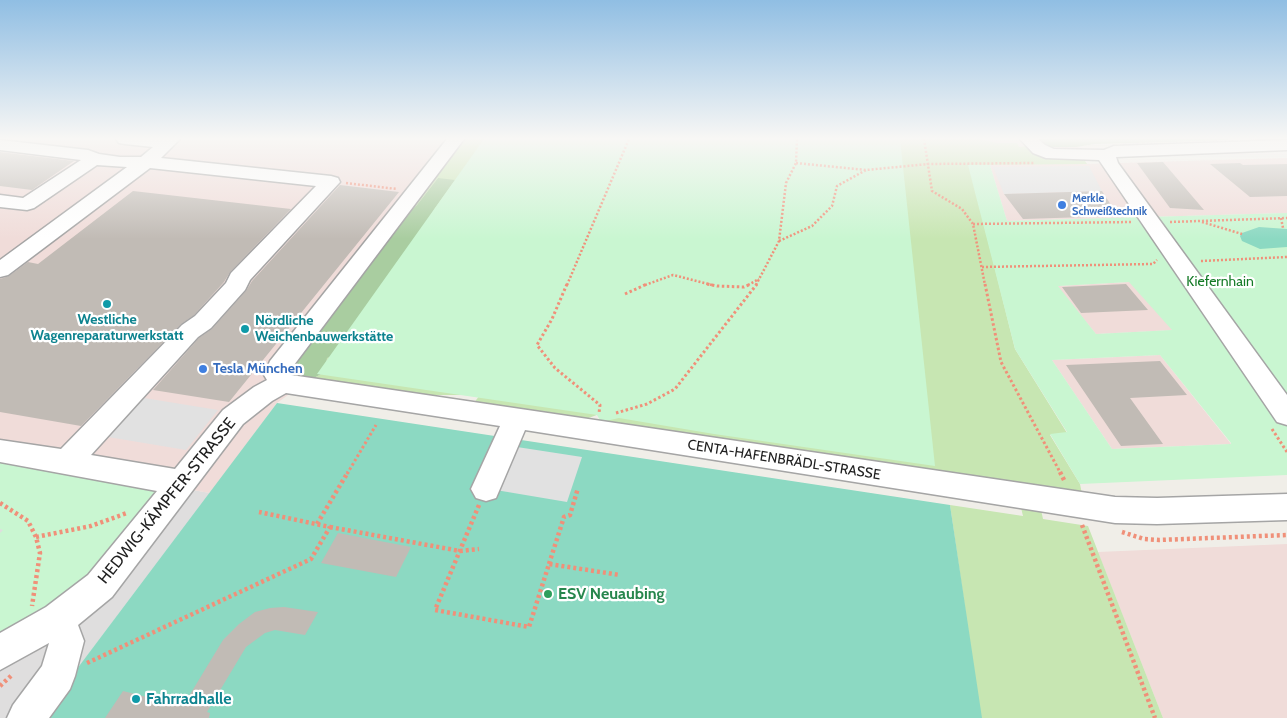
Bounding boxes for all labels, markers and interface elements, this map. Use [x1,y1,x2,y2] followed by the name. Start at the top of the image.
[1072,192,1147,218] place label: Merkle Schweißtechnik
[1056,199,1068,211] marker: Merkle Schweißtechnik
[1186,274,1254,290] park label: Kiefernhain
[101,298,113,310] marker: Westliche Wagenreparaturwerkstatt
[30,312,184,344] place label: Westliche Wagenreparaturwerkstatt
[255,313,393,346] place label: Nördliche Weichenbauwerkstätte
[239,323,251,335] marker: Nördliche Weichenbauwerkstätte
[213,361,303,377] place label: Tesla München
[197,363,209,375] marker: Tesla München
[94,414,240,588] street label: HEDWIG-KÄMPFER-STRASSE
[686,436,882,484] street label: CENTA-HAFENBRÄDL-STRASSE
[558,584,665,604] place label: ESV Neuaubing
[542,588,554,600] marker: ESV Neuaubing
[146,689,231,709] place label: Fahrradhalle
[130,693,142,705] marker: Fahrradhalle

